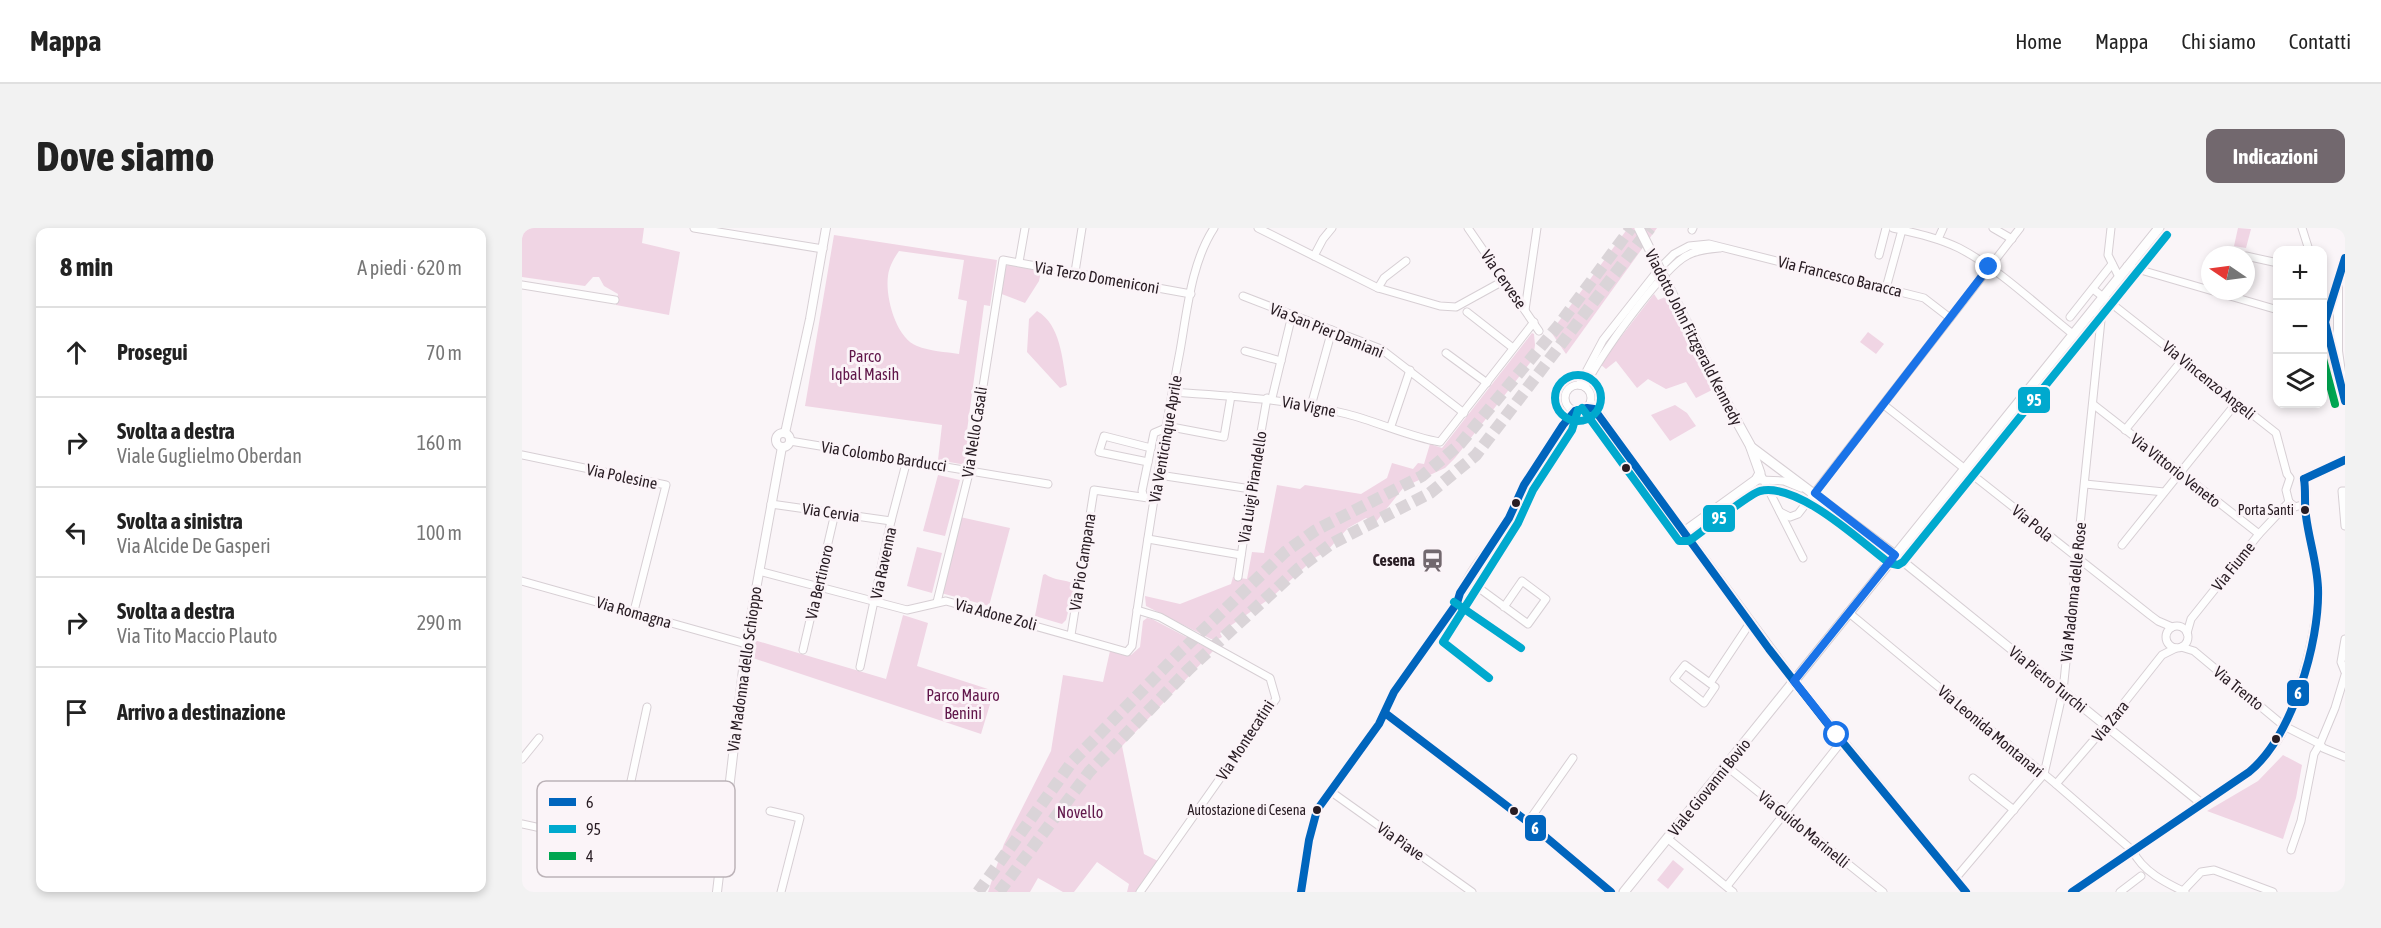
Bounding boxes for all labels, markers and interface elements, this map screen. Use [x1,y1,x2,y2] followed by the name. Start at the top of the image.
[30,25,101,57] text: Mappa
[2015,29,2062,53] text: Home
[2095,29,2148,53] text: Mappa
[2181,29,2256,53] text: Chi siamo
[2289,29,2351,53] text: Contatti
[2206,129,2345,183] button: Indicazioni
[36,132,215,180] text: Dove siamo
[1477,246,1531,312] street label: Via Cervese
[1641,246,1746,429] street label: Viadotto John Fitzgerald Kennedy
[2201,246,2255,300] north arrow
[2273,246,2327,408] map controls
[2273,246,2327,300] button: +
[60,252,113,282] text: 8 min
[1776,252,1904,300] street label: Via Francesco Baracca
[1975,253,2001,279] route end
[357,256,462,279] text: A piedi · 620 m
[1033,257,1161,297] street label: Via Terzo Domeniconi
[1267,299,1387,361] street label: Via San Pier Damiani
[2273,300,2327,354] button: −
[60,336,93,369] icon: ahead
[2158,337,2259,424] street label: Via Vincenzo Angeli
[117,339,188,365] text: Prosegui
[426,341,462,364] text: 70 m
[831,347,899,384] park label: Parco Iqbal Masih
[2273,354,2327,408] button: layers
[1145,374,1186,504] street label: Via Venticinque Aprile
[958,385,990,479] street label: Via Nello Casali
[2017,386,2051,414] line badge: 95
[2026,391,2042,409] text: 95
[1280,392,1338,421] street label: Via Vigne
[117,418,235,444] text: Svolta a destra
[60,426,93,459] icon: right
[2128,429,2224,511] street label: Via Vittorio Veneto
[1234,430,1271,544] street label: Via Luigi Pirandello
[417,431,462,454] text: 160 m
[820,437,948,475] street label: Via Colombo Barducci
[117,444,302,467] text: Viale Guglielmo Oberdan
[585,460,659,492] street label: Via Polesine
[1620,462,1632,474] unlabelled marker
[1510,497,1522,509] unlabelled marker
[801,499,861,525] street label: Via Cervia
[2009,501,2057,545] street label: Via Pola
[2238,502,2294,518] place label: Porta Santi
[1702,504,1736,533] line badge: 95
[2299,504,2311,516] marker: Porta Santi
[117,508,243,534] text: Svolta a sinistra
[1711,509,1727,527] text: 95
[1065,512,1100,612] street label: Via Pio Campana
[60,516,93,549] icon: left
[417,521,462,544] text: 100 m
[2057,521,2089,663] street label: Via Madonna delle Rose
[867,525,899,601] street label: Via Ravenna
[117,534,271,557] text: Via Alcide De Gasperi
[2208,538,2258,594] street label: Via Fiume
[802,543,836,621] street label: Via Bertinoro
[1420,547,1446,573] station icon: Cesena
[1372,551,1415,569] place label: Cesena
[723,585,766,753] street label: Via Madonna dello Schioppo
[594,593,674,632] street label: Via Romagna
[953,594,1039,634] street label: Via Adone Zoli
[117,598,235,624] text: Svolta a destra
[60,606,93,639] icon: right
[417,611,462,634] text: 290 m
[117,624,277,647] text: Via Tito Maccio Plauto
[2006,642,2090,716] street label: Via Pietro Turchi
[2210,662,2268,714] street label: Via Trento
[2286,679,2310,707] line badge: 6
[1935,682,2047,780] street label: Via Leonida Montanari
[2294,684,2302,702] text: 6
[926,686,1000,722] park label: Parco Mauro Benini
[60,696,93,729] icon: arrive
[1212,697,1278,783] street label: Via Montecatini
[2088,697,2132,745] street label: Via Zara
[117,699,286,725] text: Arrivo a destinazione
[1823,721,1849,747] route start
[2270,733,2282,745] unlabelled marker
[1664,735,1754,839] street label: Viale Giovanni Bovio
[537,781,735,877] legend
[1755,787,1853,871] street label: Via Guido Marinelli
[586,793,594,811] text: 6
[1187,802,1306,818] place label: Autostazione di Cesena
[1057,803,1103,821] park label: Novello
[1311,804,1323,816] marker: Autostazione di Cesena
[1508,805,1520,817] unlabelled marker
[1524,814,1547,842] line badge: 6
[1374,818,1428,864] street label: Via Piave
[1531,819,1539,837] text: 6
[586,820,601,838] text: 95
[586,847,594,865] text: 4

